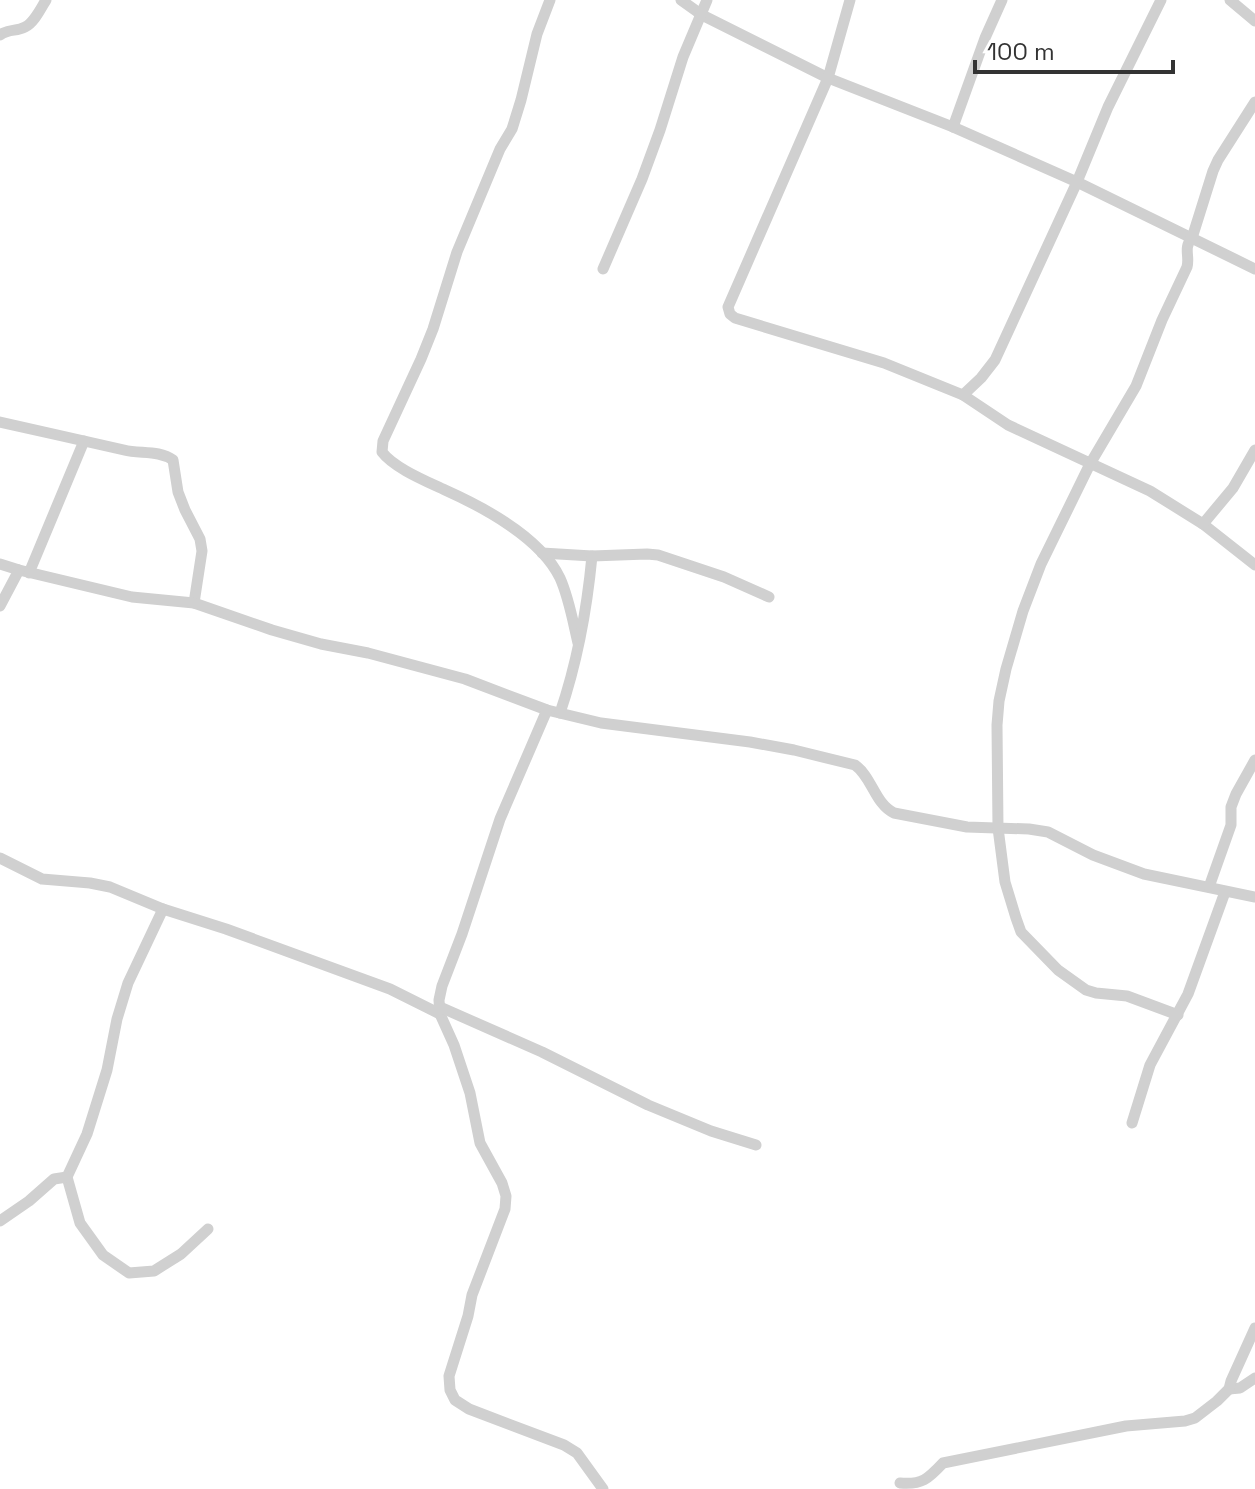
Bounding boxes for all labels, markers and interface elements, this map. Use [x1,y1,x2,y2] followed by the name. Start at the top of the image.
[975,24,1173,74] scale bar
[987,36,1055,67] text: 100 m

